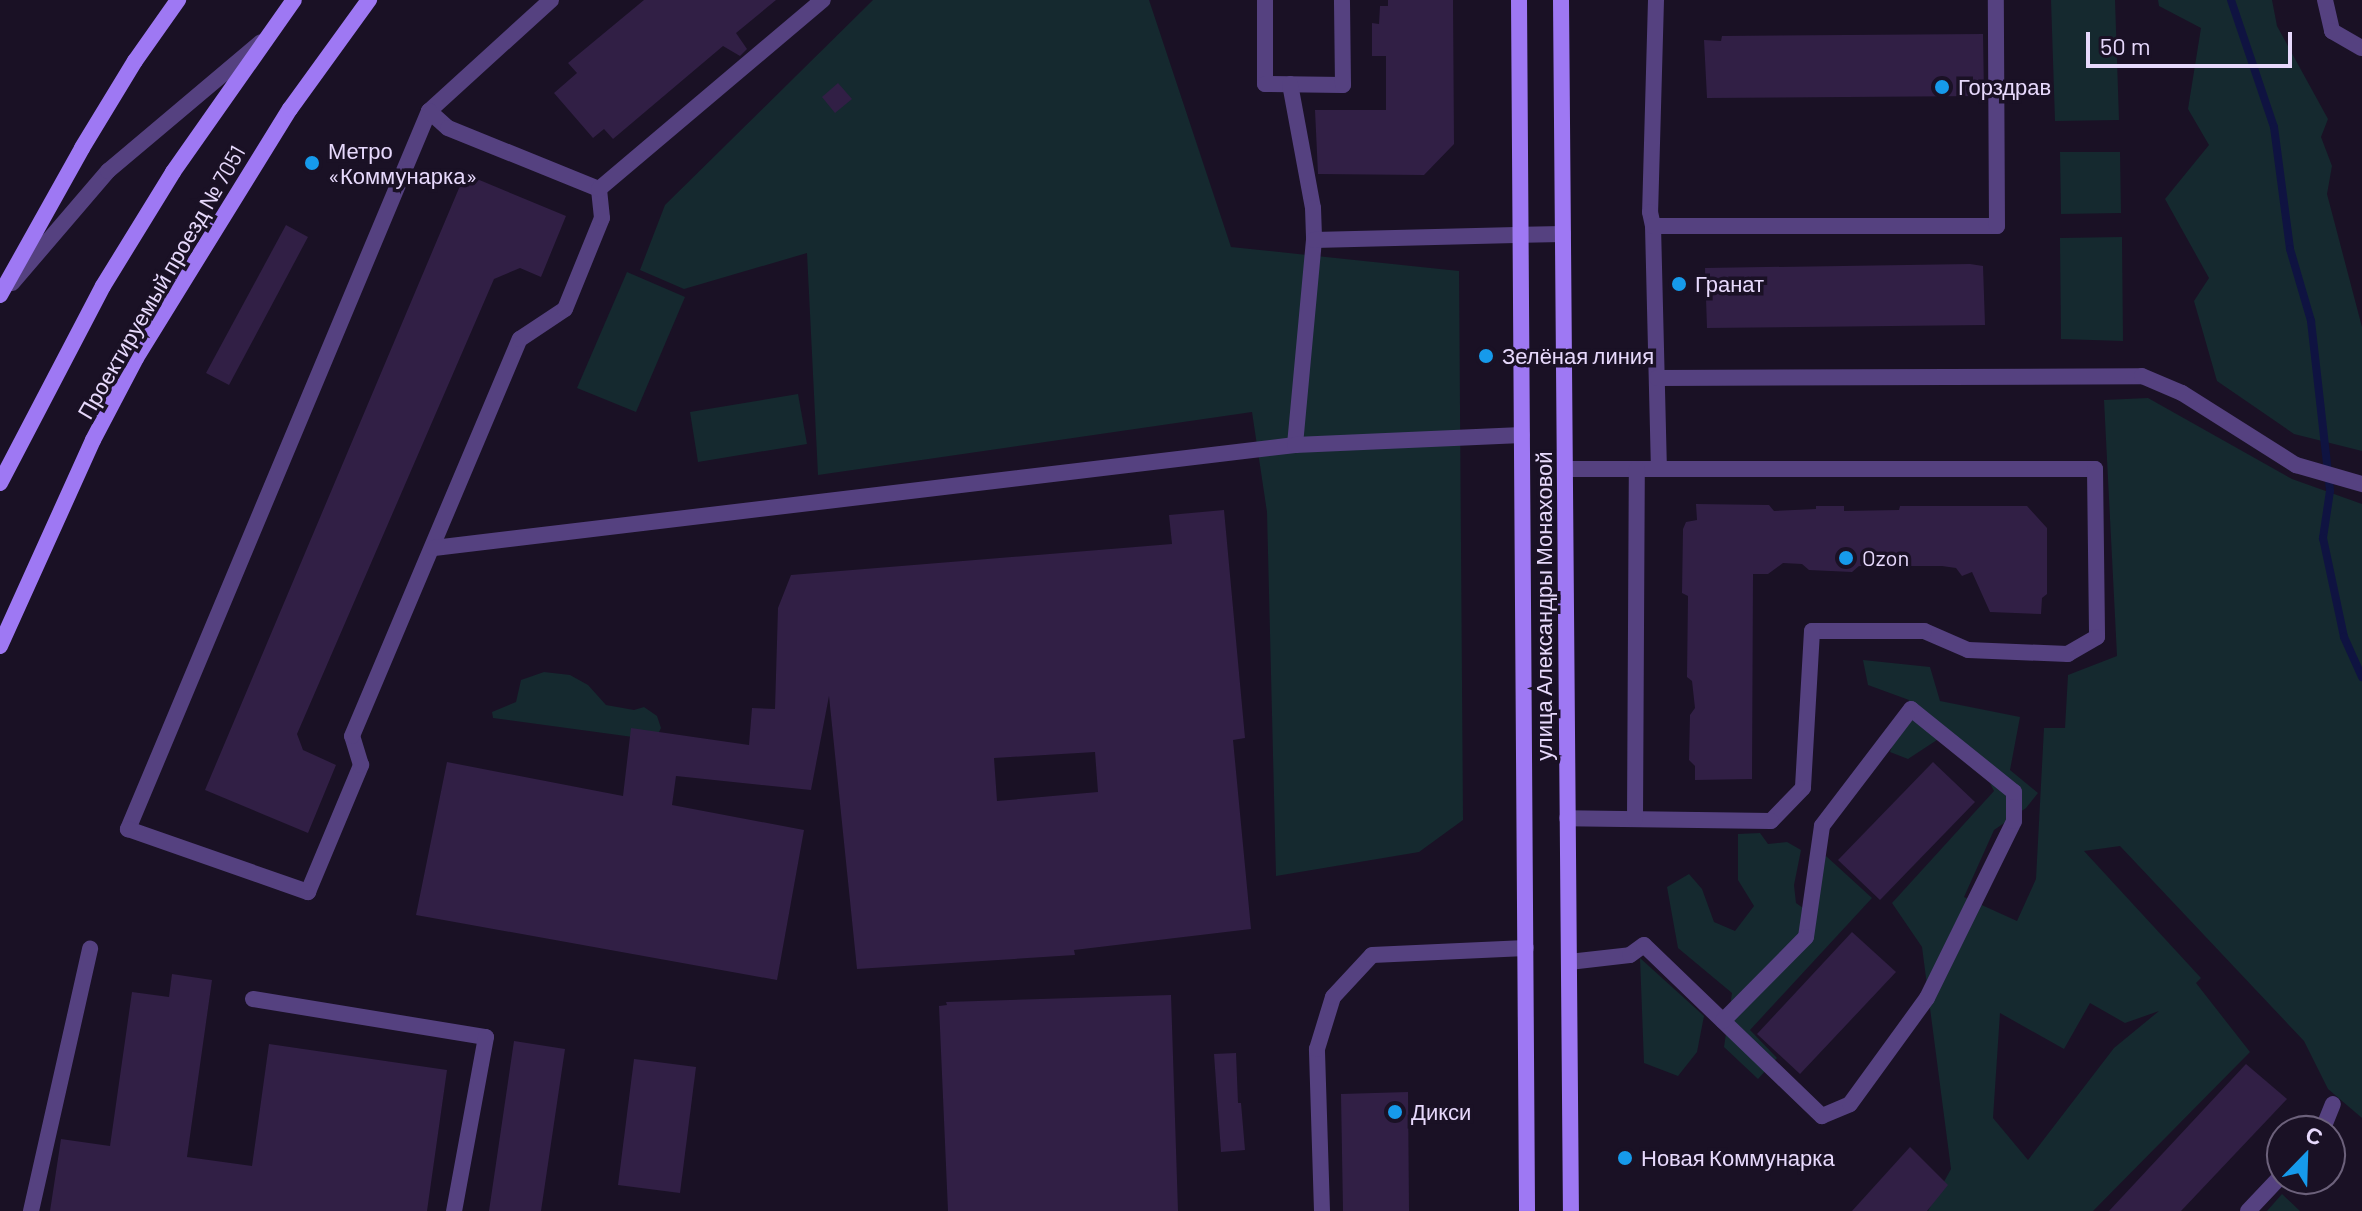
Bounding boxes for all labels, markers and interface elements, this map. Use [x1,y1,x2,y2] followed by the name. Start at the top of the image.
[2090,16,2296,66] scale bar
[2100,31,2151,60] text: 50 m
[1958,74,2051,100] place label: Горздрав
[1933,78,1951,96] marker: Горздрав
[328,137,477,188] place label: Метро «Коммунарка»
[72,140,250,424] street label: Проектируемый проезд № 7051
[303,154,321,172] marker: Метро «Коммунарка»
[1695,271,1764,297] place label: Гранат
[1670,275,1688,293] marker: Гранат
[1502,343,1654,369] place label: Зелёная линия
[1477,347,1495,365] marker: Зелёная линия
[1531,451,1557,761] street label: улица Александры Монаховой
[1862,545,1909,571] place label: Ozon
[1837,549,1855,567] marker: Ozon
[1411,1099,1471,1125] place label: Дикси
[1386,1103,1404,1121] marker: Дикси
[2266,1115,2346,1195] north arrow
[2302,1120,2327,1150] text: С
[1641,1145,1835,1171] place label: Новая Коммунарка
[1616,1149,1634,1167] marker: Новая Коммунарка

